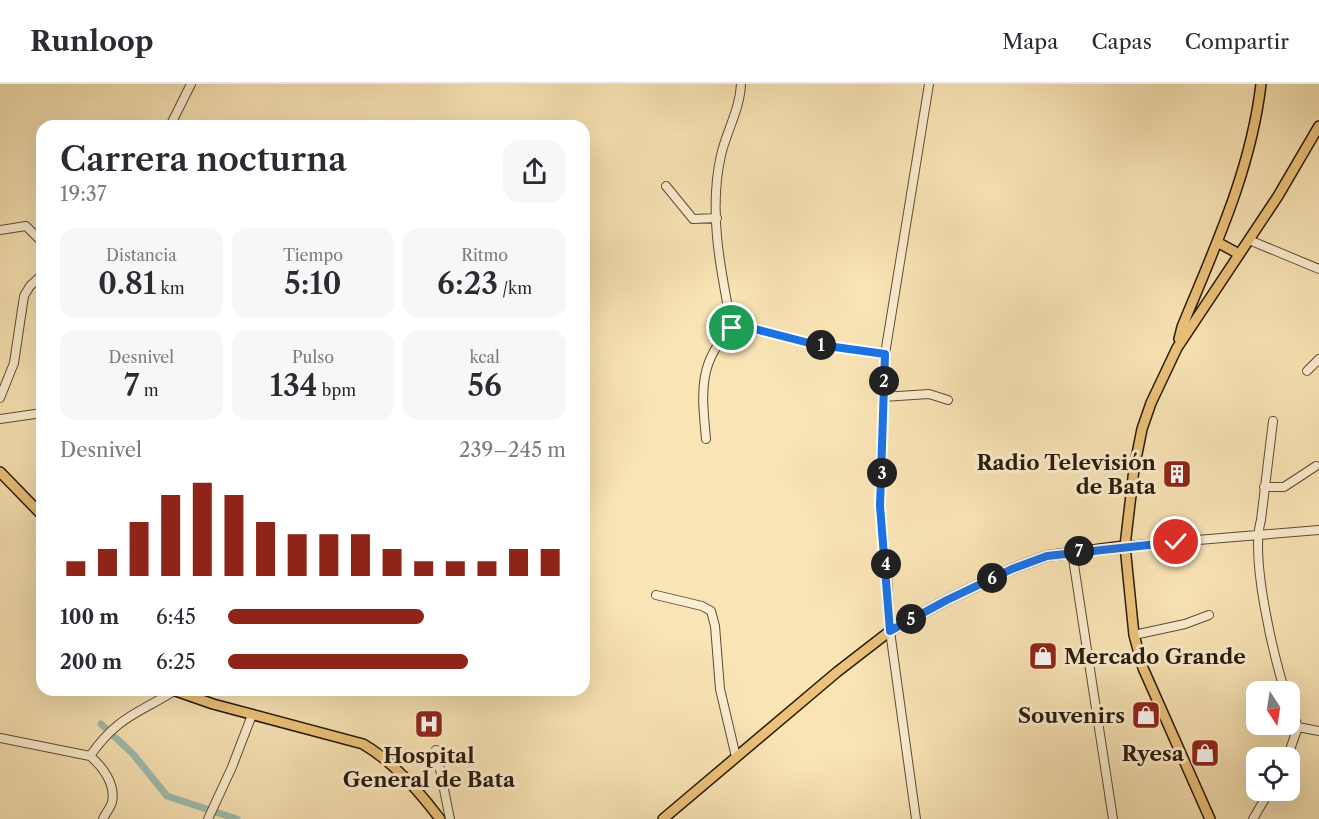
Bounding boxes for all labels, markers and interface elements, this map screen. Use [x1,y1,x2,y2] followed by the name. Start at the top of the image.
[30,24,154,58] text: Runloop
[1002,29,1058,54] text: Mapa
[1091,29,1152,54] text: Capas
[1185,29,1289,54] text: Compartir
[60,139,347,180] text: Carrera nocturna
[503,140,566,203] button: share
[60,182,107,206] text: 19:37
[106,245,177,265] text: Distancia
[283,245,343,265] text: Tiempo
[461,245,508,265] text: Ritmo
[98,265,156,302] text: 0.81
[284,265,342,302] text: 5:10
[437,265,498,302] text: 6:23
[156,278,185,298] text: km
[498,278,532,298] text: /km
[706,302,757,353] pin
[715,311,748,344] icon: arrive
[806,330,836,360] pin: 1
[817,335,825,355] text: 1
[109,347,174,367] text: Desnivel
[292,347,334,367] text: Pulso
[470,347,500,367] text: kcal
[869,366,899,396] pin: 2
[124,367,139,404] text: 7
[270,367,317,404] text: 134
[468,367,502,404] text: 56
[879,371,889,391] text: 2
[139,380,159,400] text: m
[317,380,356,400] text: bpm
[60,438,142,462] text: Desnivel
[459,438,566,462] text: 239–245 m
[976,450,1157,499] place label: Radio Televisión de Bata
[867,458,897,488] pin: 3
[1161,458,1193,490] building icon: Radio Televisión de Bata
[877,463,887,483] text: 3
[1150,516,1201,567] pin
[1159,525,1192,558] icon: check
[1064,536,1094,566] pin: 7
[1075,541,1083,561] text: 7
[871,549,901,579] pin: 4
[881,554,891,574] text: 4
[977,563,1007,593] pin: 6
[987,568,997,588] text: 6
[896,604,926,634] pin: 5
[60,605,119,629] text: 100 m
[156,605,196,629] text: 6:45
[907,609,915,629] text: 5
[1027,640,1059,672] shop icon: Mercado Grande
[1064,644,1246,669] place label: Mercado Grande
[60,650,122,674] text: 200 m
[156,650,196,674] text: 6:25
[1246,681,1300,735] north arrow
[1246,681,1300,801] map controls
[1130,699,1162,731] shop icon: Souvenirs
[1018,703,1125,728] place label: Souvenirs
[413,708,445,740] hospital icon: Hospital General de Bata
[1189,737,1221,769] shop icon: Ryesa
[1122,741,1185,766] place label: Ryesa
[343,743,516,792] place label: Hospital General de Bata
[1246,747,1300,801] button: locate

